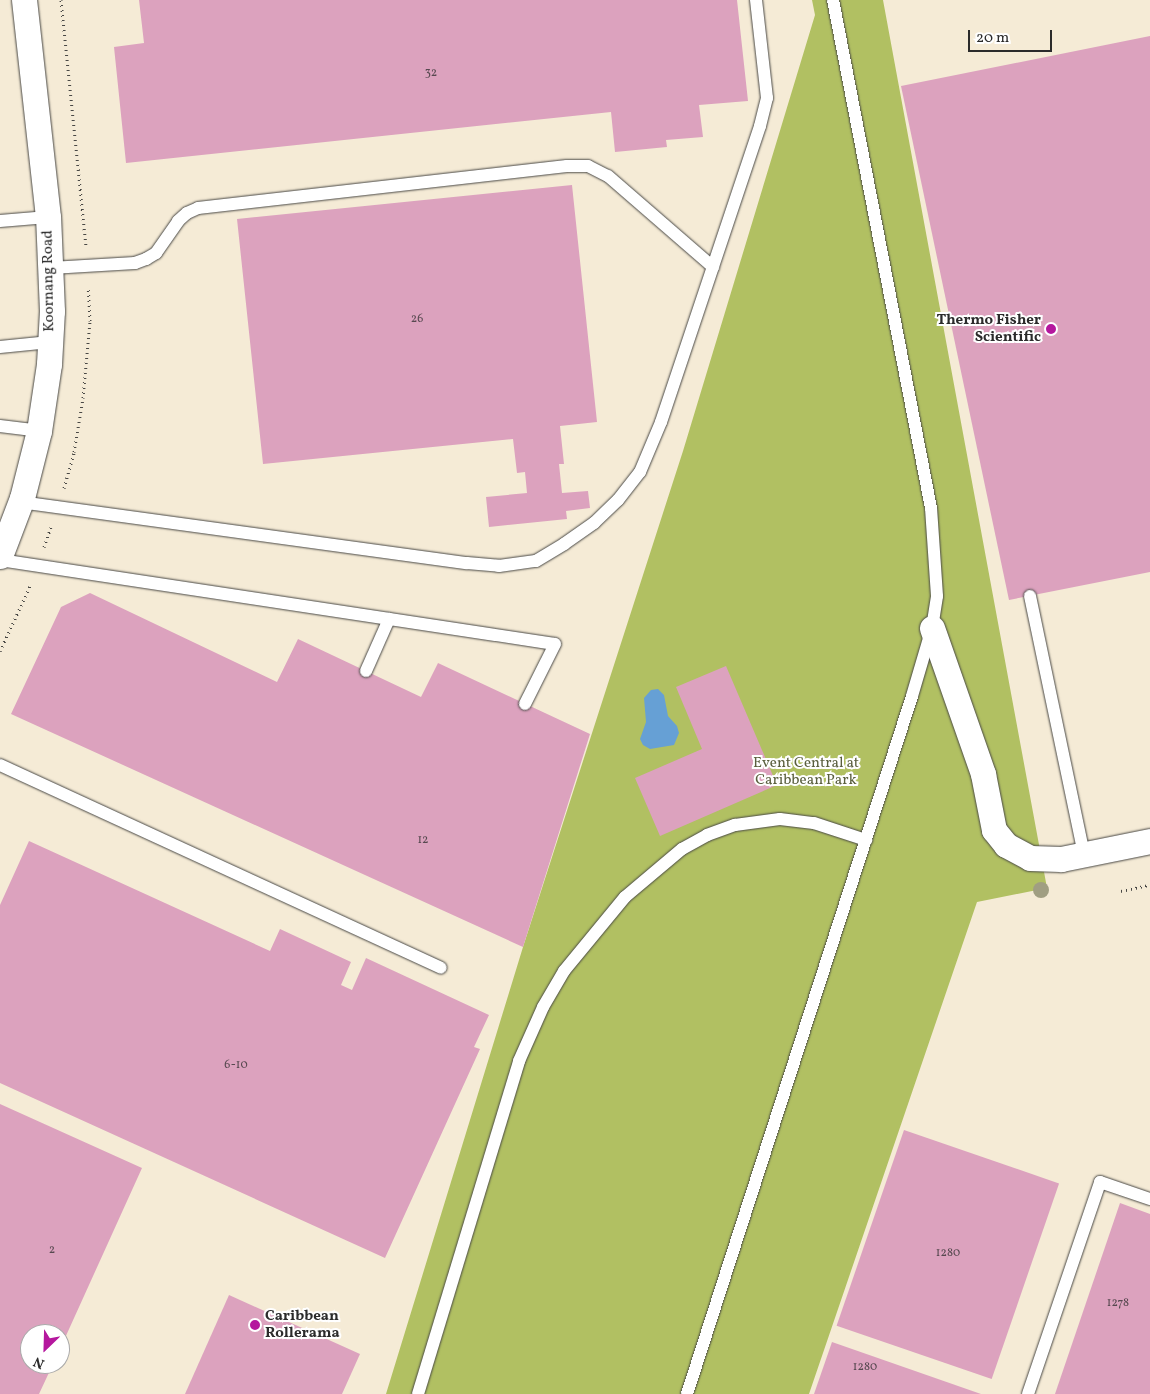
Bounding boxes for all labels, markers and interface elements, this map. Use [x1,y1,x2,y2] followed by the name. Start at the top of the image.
[970,20,1054,52] scale bar
[976,28,1009,49] text: 20 m
[425,67,437,81] house number: 32
[39,230,59,332] street label: Koornang Road
[936,311,1041,346] place label: Thermo Fisher Scientific
[411,313,423,327] house number: 26
[1045,323,1057,335] marker: Thermo Fisher Scientific
[753,754,859,789] park label: Event Central at Caribbean Park
[417,834,429,848] house number: 12
[224,1059,248,1073] house number: 6-10
[49,1244,55,1258] house number: 2
[936,1247,960,1261] house number: 1280
[1107,1297,1129,1311] house number: 1278
[265,1307,340,1342] place label: Caribbean Rollerama
[249,1319,261,1331] marker: Caribbean Rollerama
[20,1324,70,1374] north arrow
[31,1352,48,1373] text: N
[853,1361,877,1375] house number: 1280

